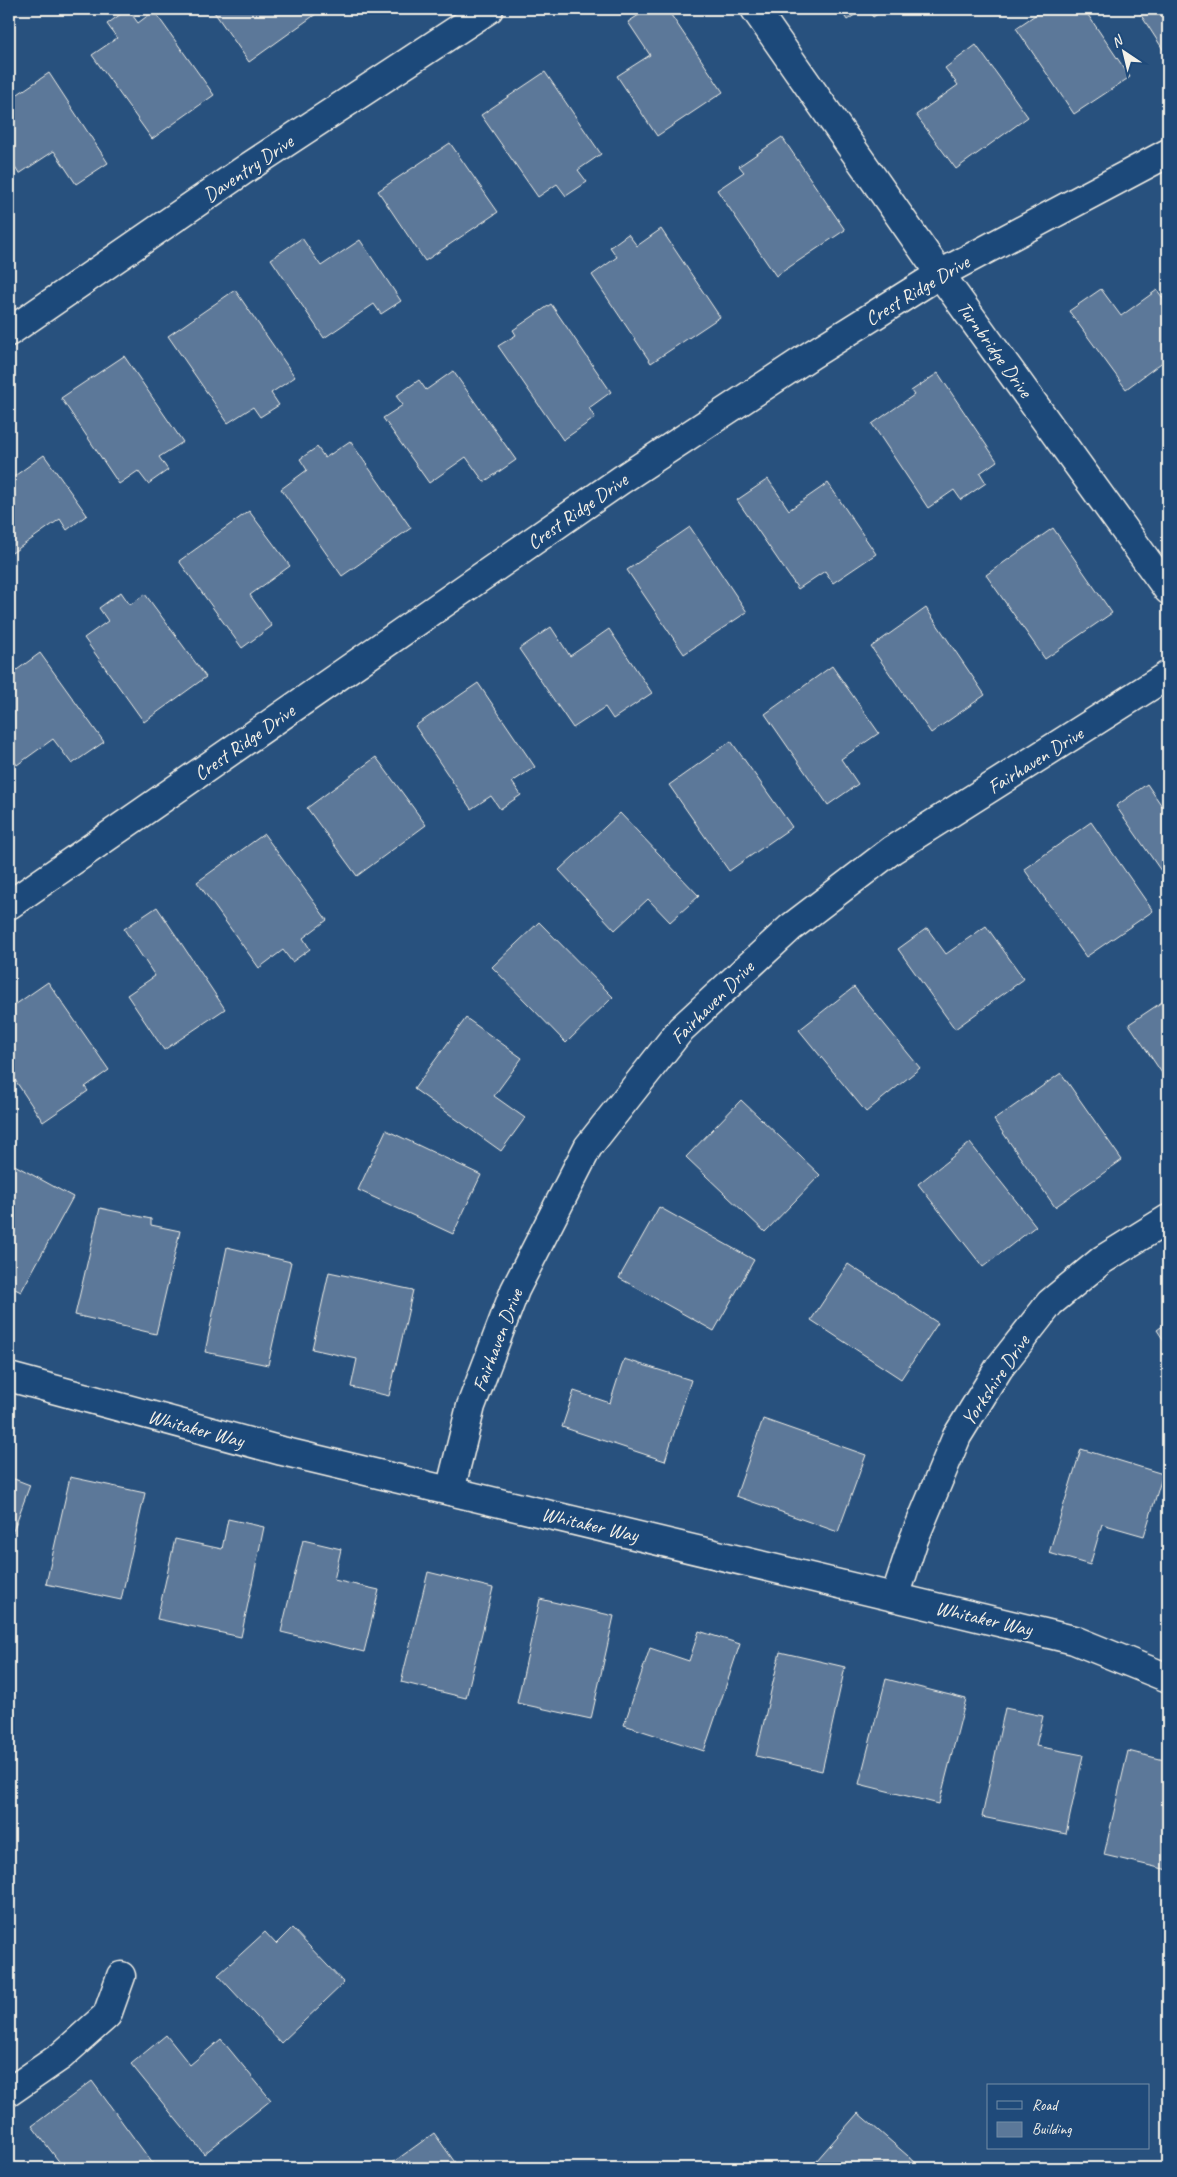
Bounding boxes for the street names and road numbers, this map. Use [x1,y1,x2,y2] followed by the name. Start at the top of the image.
[198,128,299,208] street label: Daventry Drive
[861,249,975,331] street label: Crest Ridge Drive
[951,296,1039,403] street label: Turnbridge Drive
[522,467,634,555] street label: Crest Ridge Drive
[189,698,301,786] street label: Crest Ridge Drive
[983,720,1089,800] street label: Fairhaven Drive
[665,954,760,1049] street label: Fairhaven Drive
[466,1284,529,1395] street label: Fairhaven Drive
[956,1329,1036,1431] street label: Yorkshire Drive
[145,1404,248,1454] street label: Whitaker Way
[539,1501,642,1548] street label: Whitaker Way
[933,1595,1036,1642] street label: Whitaker Way

